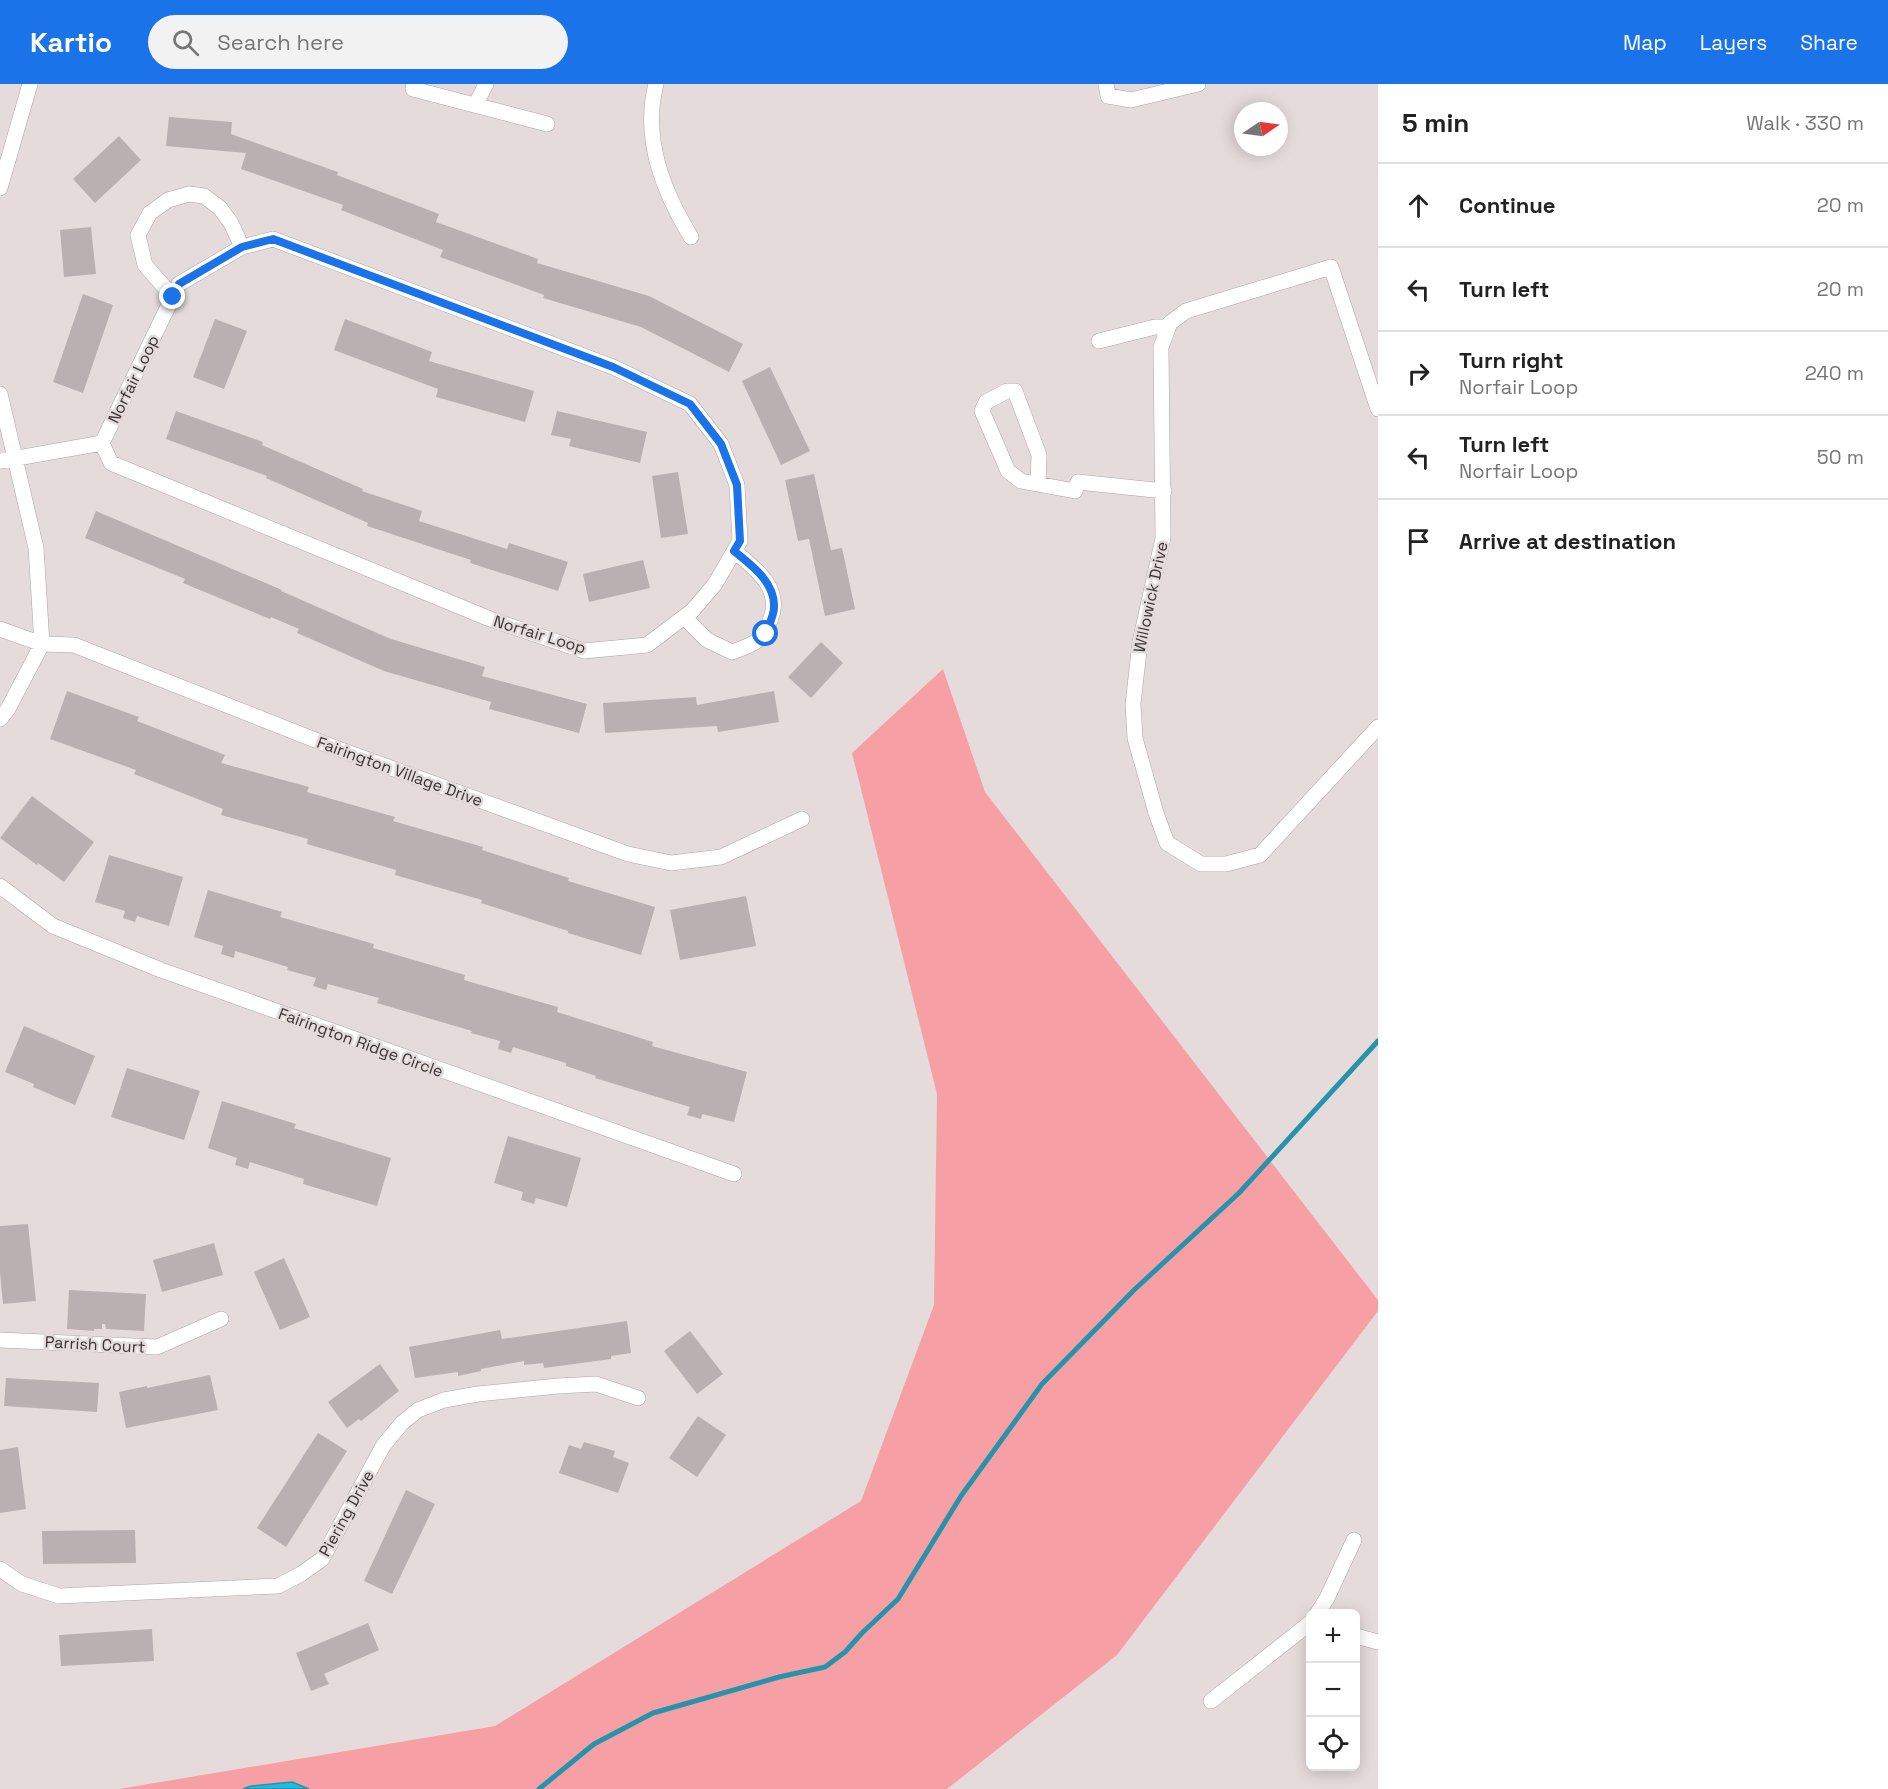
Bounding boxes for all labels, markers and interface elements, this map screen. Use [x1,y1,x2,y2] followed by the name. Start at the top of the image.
[148,15,568,69] search box
[30,24,112,60] text: Kartio
[169,26,202,59] icon: search
[217,28,344,56] text: Search here
[1623,29,1667,56] text: Map
[1700,29,1767,56] text: Layers
[1800,29,1858,56] text: Share
[1234,102,1288,156] north arrow
[1402,106,1469,140] text: 5 min
[1746,110,1864,136] text: Walk · 330 m
[1402,189,1435,222] icon: ahead
[1459,191,1555,219] text: Continue
[1817,192,1864,218] text: 20 m
[1402,273,1435,306] icon: left
[1459,275,1549,303] text: Turn left
[1817,276,1864,302] text: 20 m
[159,283,185,309] route end
[103,332,164,427] street label: Norfair Loop
[1459,346,1564,374] text: Turn right
[1402,357,1435,390] icon: right
[1805,360,1864,386] text: 240 m
[1459,374,1578,400] text: Norfair Loop
[1459,430,1549,458] text: Turn left
[1402,441,1435,474] icon: left
[1817,444,1864,470] text: 50 m
[1459,458,1578,484] text: Norfair Loop
[1402,525,1435,558] icon: arrive
[1459,527,1676,555] text: Arrive at destination
[1128,540,1172,654] street label: Willowick Drive
[491,610,589,658] street label: Norfair Loop
[752,620,778,646] route start
[314,732,486,811] street label: Fairington Village Drive
[276,1003,446,1082] street label: Fairington Ridge Circle
[44,1331,146,1358] street label: Parrish Court
[314,1466,379,1560] street label: Piering Drive
[1306,1609,1360,1771] map controls
[1306,1609,1360,1663] button: +
[1306,1663,1360,1717] button: −
[1306,1717,1360,1771] button: locate

